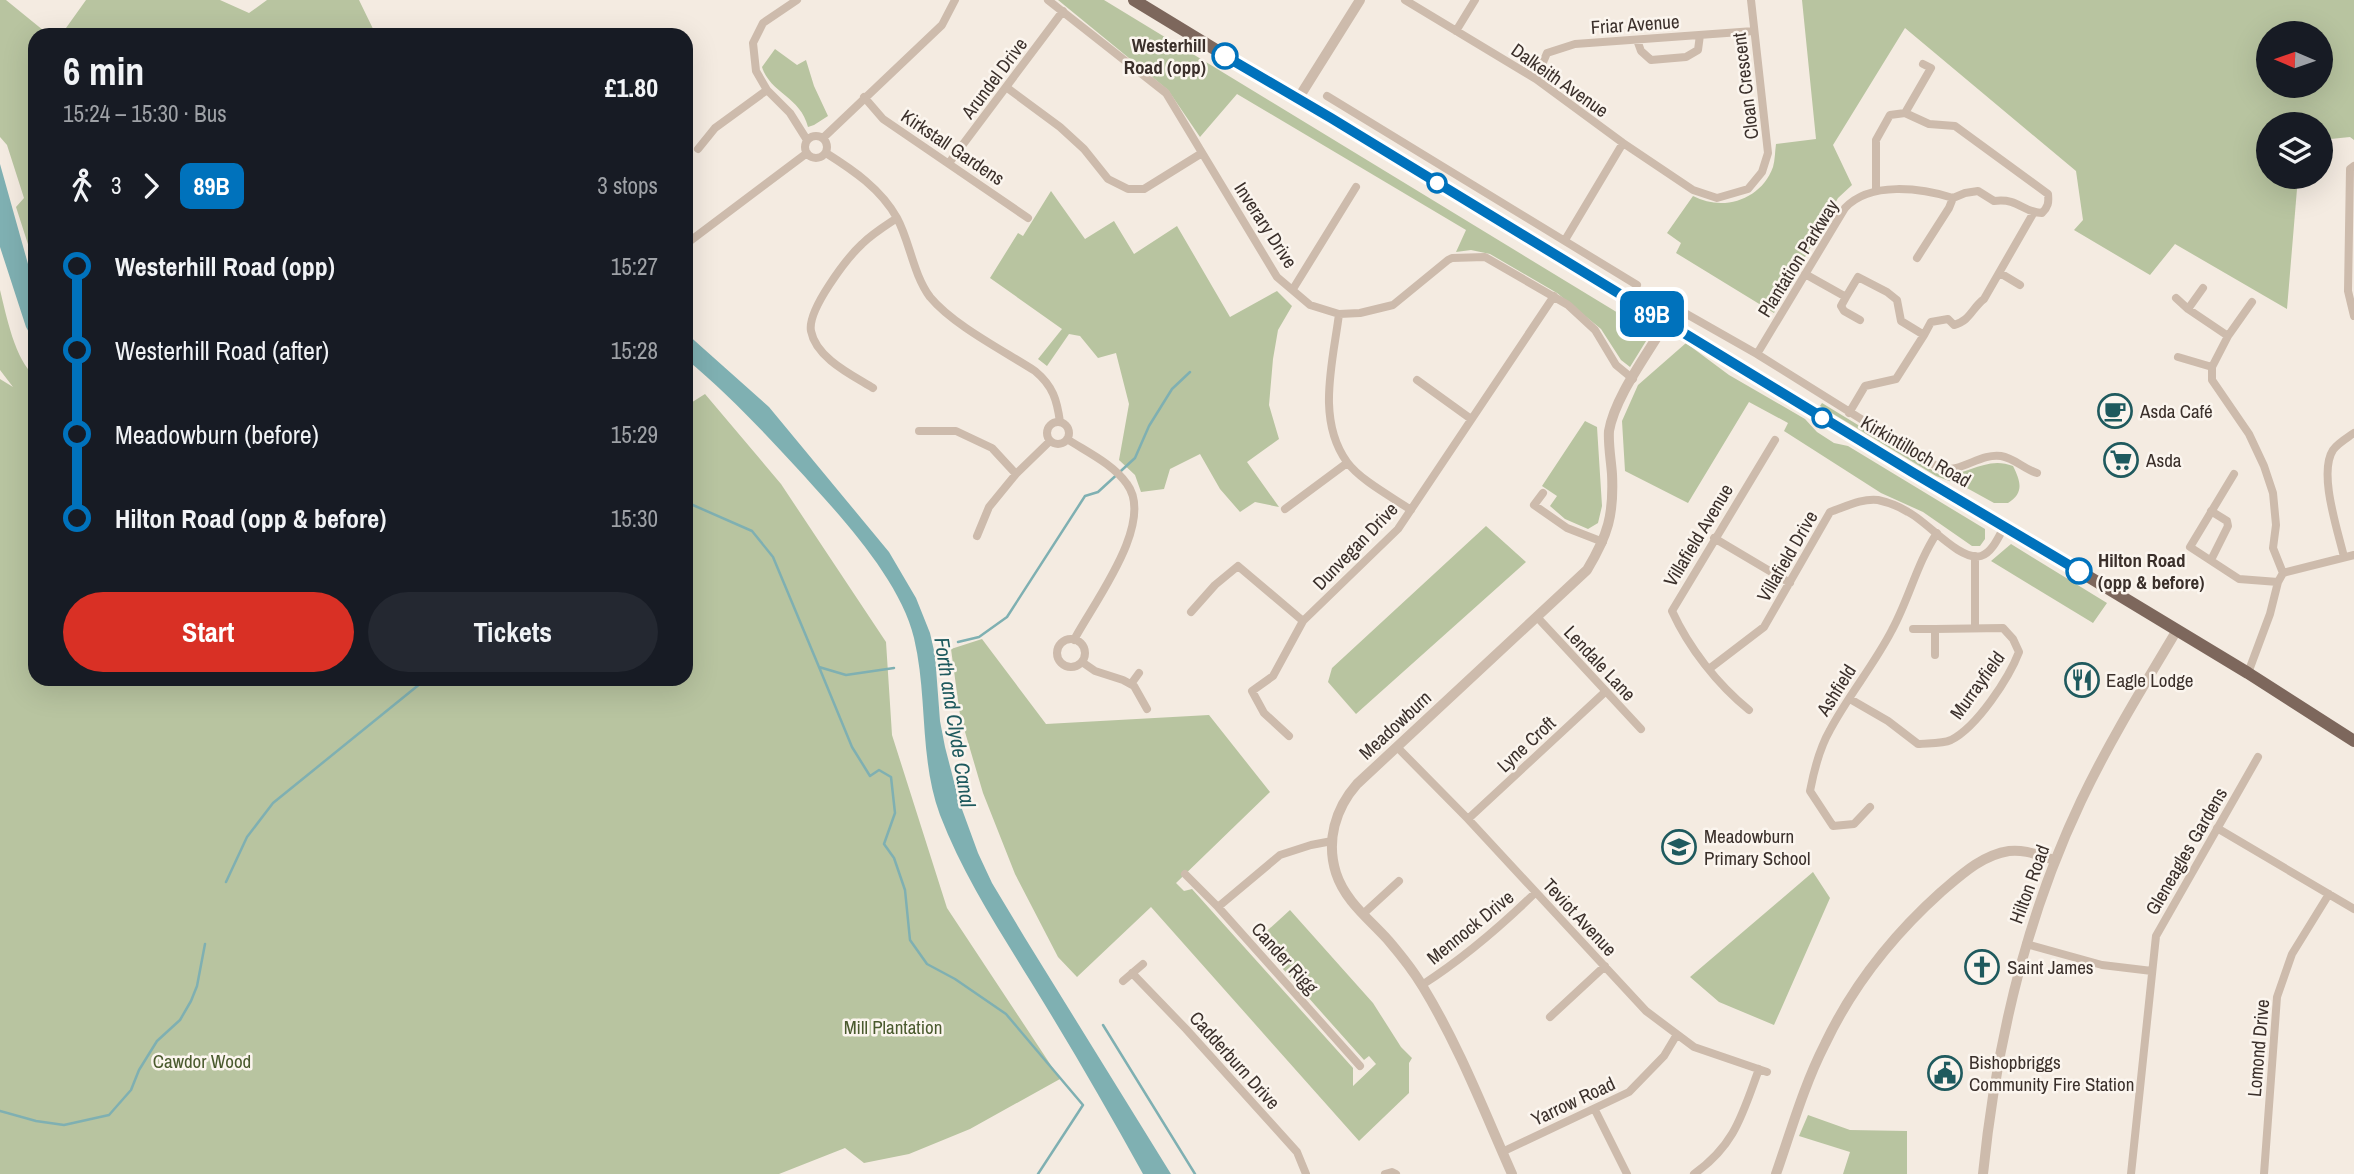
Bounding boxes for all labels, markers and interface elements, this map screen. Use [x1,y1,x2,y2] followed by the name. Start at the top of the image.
[1590,8,1680,40] street label: Friar Avenue
[2256,21,2333,98] north arrow
[2256,21,2333,189] map controls
[1725,30,1764,141] street label: Cloan Crescent
[954,32,1033,125] street label: Arundel Drive
[1124,32,1206,80] place label: Westerhill Road (opp)
[1506,37,1614,123] street label: Dalkeith Avenue
[1212,43,1238,69] marker: Westerhill Road (opp)
[63,46,144,97] text: 6 min
[605,70,658,105] text: £1.80
[63,98,227,129] text: 15:24 – 15:30 · Bus
[896,103,1010,191] street label: Kirkstall Gardens
[2256,112,2333,189] button: layers
[63,167,101,205] icon: walk
[132,167,170,205] icon: forward
[111,170,122,201] text: 3
[194,170,230,202] text: 89B
[597,170,658,201] text: 3 stops
[1427,173,1447,193] unlabelled marker
[1228,177,1304,273] street label: Inverary Drive
[1751,194,1845,322] street label: Plantation Parkway
[115,249,335,284] text: Westerhill Road (opp)
[611,251,658,282] text: 15:27
[1612,291,1692,337] line badge: 89B
[1634,298,1670,330] text: 89B
[115,333,329,368] text: Westerhill Road (after)
[611,335,658,366] text: 15:28
[2096,392,2134,430] cafe icon: Asda Café
[2139,398,2213,424] place label: Asda Café
[1812,408,1832,428] unlabelled marker
[1856,409,1976,493] street label: Kirkintilloch Road
[115,417,319,452] text: Meadowburn (before)
[611,419,658,450] text: 15:29
[2102,441,2140,479] supermarket icon: Asda
[2145,447,2182,473] place label: Asda
[1657,479,1739,591] street label: Villafield Avenue
[1307,496,1403,596] street label: Dunvegan Drive
[115,501,386,536] text: Hilton Road (opp & before)
[611,503,658,534] text: 15:30
[1750,506,1824,606] street label: Villafield Drive
[2098,547,2204,595] place label: Hilton Road (opp & before)
[2066,558,2092,584] marker: Hilton Road (opp & before)
[63,592,354,672] button: Start
[368,592,658,672] button: Tickets
[1558,620,1642,706] street label: Lendale Lane
[927,635,983,810] water label: Forth and Clyde Canal
[1944,646,2010,724] street label: Murrayfield
[1810,659,1862,722] street label: Ashfield
[2063,661,2101,699] restaurant icon: Eagle Lodge
[2106,667,2194,693] place label: Eagle Lodge
[1353,685,1437,765] street label: Meadowburn
[1491,710,1561,778] street label: Lyne Croft
[2139,782,2233,919] street label: Gleneagles Gardens
[1704,823,1811,871] place label: Meadowburn Primary School
[1660,828,1698,866] school or university icon: Meadowburn Primary School
[2003,841,2055,927] street label: Hilton Road
[1537,872,1623,962] street label: Teviot Avenue
[1421,884,1519,970] street label: Mennock Drive
[1246,916,1324,1000] street label: Cander Rigg
[1963,948,2001,986] church icon: Saint James
[2007,954,2094,980] place label: Saint James
[2241,998,2275,1098] street label: Lomond Drive
[1184,1005,1286,1115] street label: Cadderburn Drive
[844,1014,942,1040] park label: Mill Plantation
[153,1048,251,1074] park label: Cawdor Wood
[1969,1049,2134,1097] place label: Bishopbriggs Community Fire Station
[1926,1054,1964,1092] public building icon: Bishopbriggs Community Fire Station
[1527,1070,1619,1132] street label: Yarrow Road

